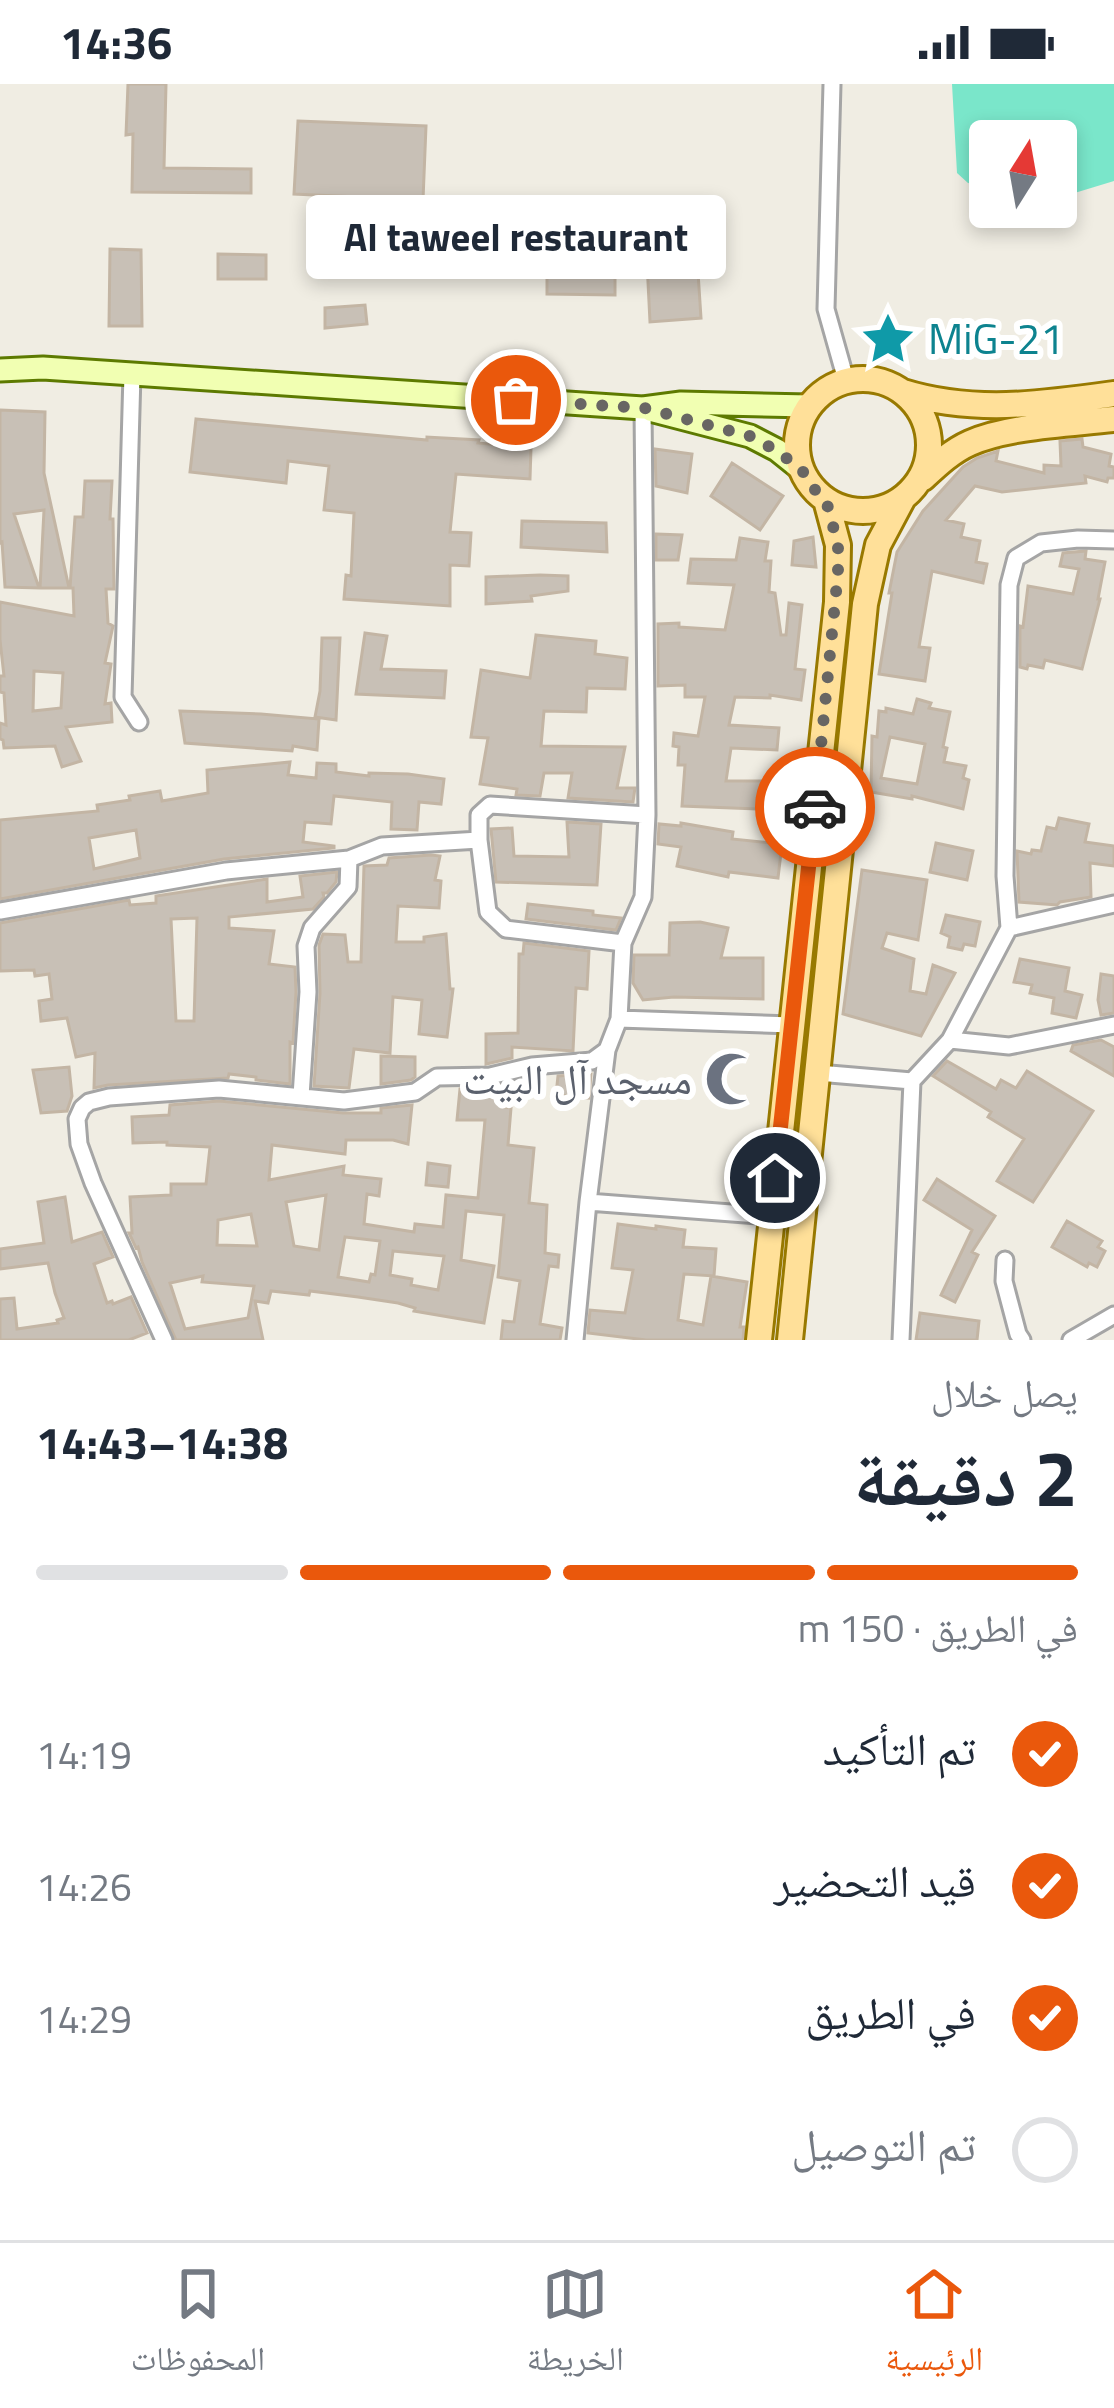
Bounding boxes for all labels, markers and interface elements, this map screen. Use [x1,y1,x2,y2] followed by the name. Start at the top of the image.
[60,8,172,76] text: 14:36
[969,120,1077,228] north arrow
[969,120,1077,228] map controls
[306,196,726,280] callout: Al taweel restaurant
[344,207,688,266] text: Al taweel restaurant
[928,306,1064,370] place label: MiG-21
[859,310,917,368] place icon: MiG-21
[465,349,567,451] pin
[483,367,549,433] icon: bag
[755,747,875,867] courier
[782,774,848,840] icon: car
[463,1046,692,1110] place label: مسجد آل البيت
[703,1050,761,1108] mosque icon: مسجد آل البيت
[724,1127,826,1229] pin
[742,1145,808,1211] icon: home
[931,1363,1078,1422] text: يصل خلال
[36,1408,288,1476] text: 14:38–14:43
[853,1418,1078,1536] text: 2 دقيقة
[798,1598,1078,1657] text: في الطريق · 150 m
[823,1714,976,1782] text: تم التأكيد
[1012,1721,1078,1787] icon: check
[36,1725,132,1784] text: 14:19
[774,1846,976,1914] text: قيد التحضير
[1012,1853,1078,1919] icon: check
[36,1857,132,1916] text: 14:26
[805,1978,976,2046] text: في الطريق
[1012,1985,1078,2051] icon: check
[36,1989,132,2048] text: 14:29
[791,2110,976,2178] text: تم التوصيل
[131,2261,265,2391] tab: المحفوظات
[527,2261,624,2391] tab: الخريطة
[885,2261,983,2391] tab: الرئيسية

